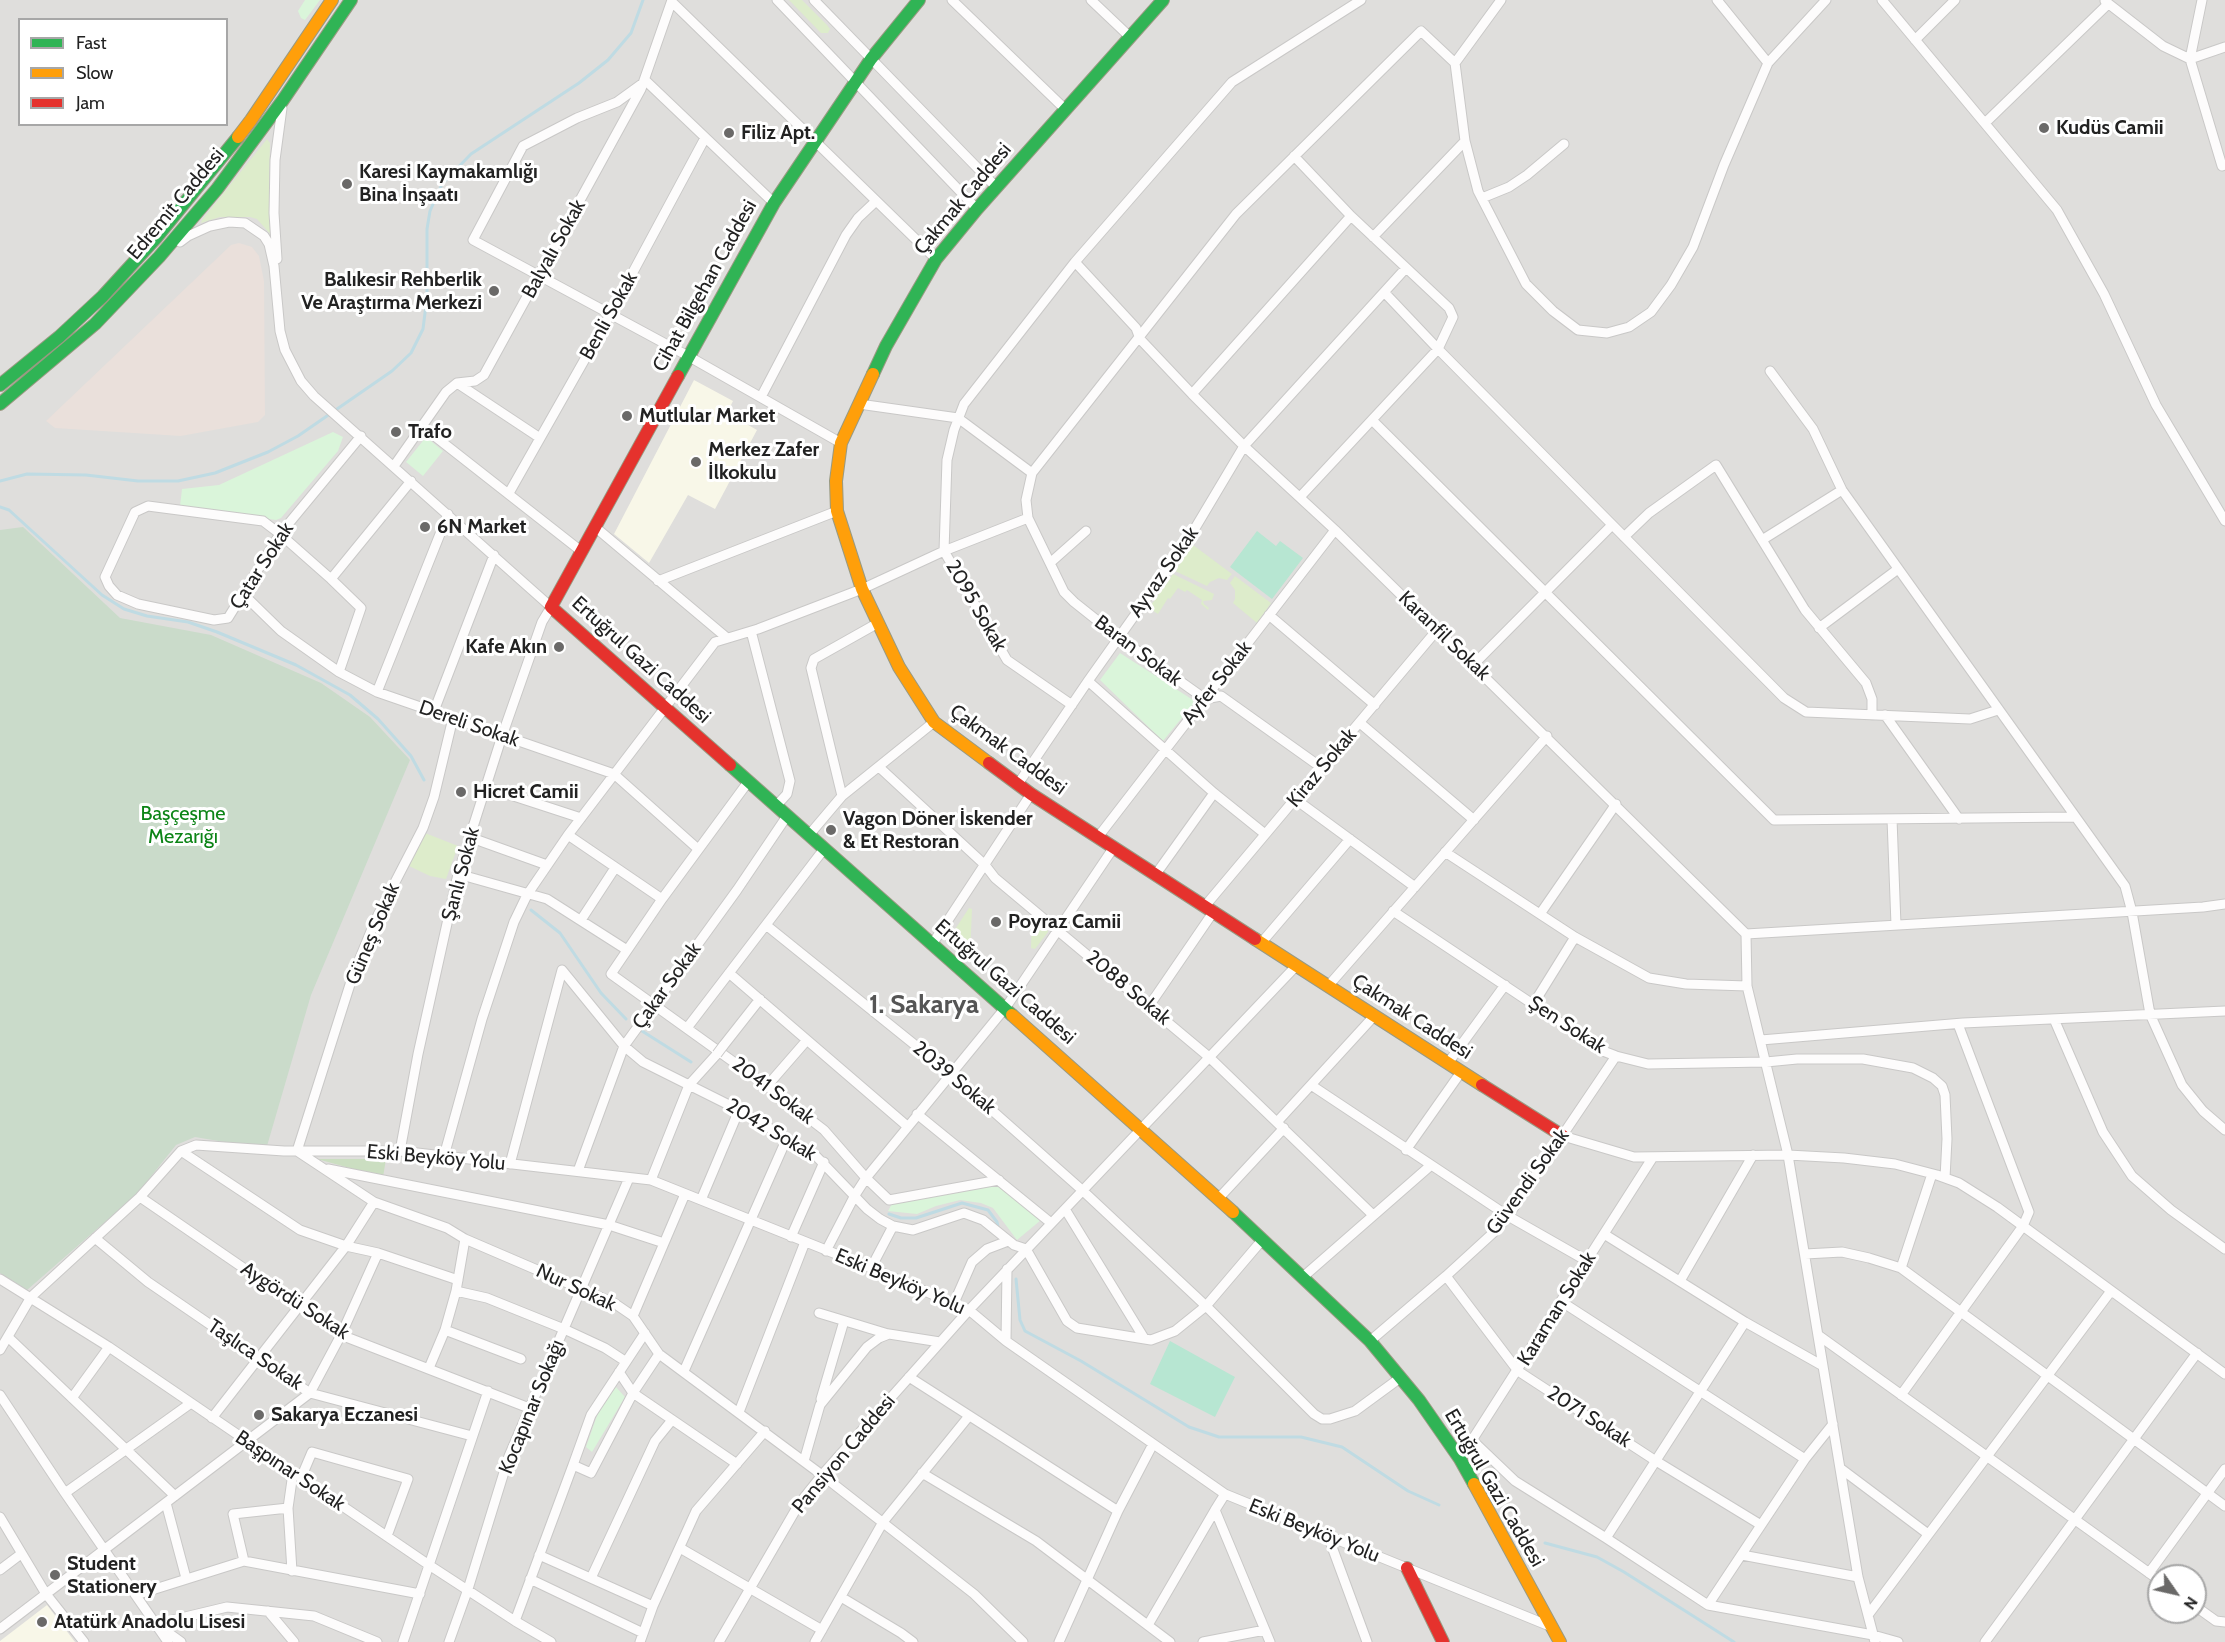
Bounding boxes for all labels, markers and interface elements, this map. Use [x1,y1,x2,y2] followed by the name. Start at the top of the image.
[18,18,228,126] legend
[76,32,107,54] text: Fast
[76,62,113,84] text: Slow
[76,92,105,114] text: Jam
[2056,116,2163,140] place label: Kudüs Camii
[741,121,815,145] place label: Filiz Apt.
[2037,121,2051,135] marker: Kudüs Camii
[722,126,736,140] marker: Filiz Apt.
[909,138,1017,260] street label: Çakmak Caddesi
[122,143,230,265] street label: Edremit Caddesi
[359,160,538,207] place label: Karesi Kaymakamlığı Bina İnşaatı
[340,177,354,191] marker: Karesi Kaymakamlığı Bina İnşaatı
[517,195,591,303] street label: Balyalı Sokak
[648,196,762,376] street label: Cihat Bilgehan Caddesi
[301,268,482,315] place label: Balıkesir Rehberlik Ve Araştırma Merkezi
[575,268,643,364] street label: Benli Sokak
[487,284,501,298] marker: Balıkesir Rehberlik Ve Araştırma Merkezi
[639,404,775,428] place label: Mutlular Market
[620,409,634,423] marker: Mutlular Market
[408,420,452,444] place label: Trafo
[389,425,403,439] marker: Trafo
[708,438,819,485] place label: Merkez Zafer İlkokulu
[689,455,703,469] marker: Merkez Zafer İlkokulu
[437,515,526,539] place label: 6N Market
[225,518,299,614] street label: Çatar Sokak
[418,520,432,534] marker: 6N Market
[1124,522,1204,622] street label: Ayvaz Sokak
[940,556,1012,656] street label: 2095 Sokak
[1393,586,1495,686] street label: Karanfil Sokak
[567,591,715,729] street label: Ertuğrul Gazi Caddesi
[1090,610,1186,692] street label: Baran Sokak
[465,635,547,659] place label: Kafe Akın
[1177,637,1257,729] street label: Ayfer Sokak
[552,640,566,654] marker: Kafe Akın
[416,696,522,752] street label: Dereli Sokak
[945,700,1071,800] street label: Çakmak Caddesi
[1282,724,1362,812] street label: Kiraz Sokak
[473,780,579,804] place label: Hicret Camii
[454,785,468,799] marker: Hicret Camii
[140,802,226,849] park label: Başçeşme Mezarığı
[843,807,1033,854] place label: Vagon Döner İskender & Et Restoran
[824,823,838,837] marker: Vagon Döner İskender & Et Restoran
[437,825,485,923] street label: Şanlı Sokak
[341,880,405,988] street label: Güneş Sokak
[1008,910,1121,934] place label: Poyraz Camii
[930,914,1080,1050] street label: Ertuğrul Gazi Caddesi
[989,915,1003,929] marker: Poyraz Camii
[628,938,706,1034] street label: Çakar Sokak
[1081,946,1175,1030] street label: 2088 Sokak
[1347,969,1477,1065] street label: Çakmak Caddesi
[869,989,979,1021] district label: 1. Sakarya
[1524,991,1610,1059] street label: Şen Sokak
[908,1036,1000,1120] street label: 2039 Sokak
[727,1052,819,1130] street label: 2041 Sokak
[721,1094,821,1166] street label: 2042 Sokak
[1482,1124,1574,1240] street label: Güvendi Sokak
[366,1140,506,1176] street label: Eski Beyköy Yolu
[831,1244,969,1320] street label: Eski Beyköy Yolu
[1512,1248,1602,1370] street label: Karaman Sokak
[236,1257,354,1345] street label: Aygördü Sokak
[532,1259,620,1317] street label: Nur Sokak
[203,1314,307,1396] street label: Taşlıca Sokak
[494,1336,570,1478] street label: Kocapınar Sokağı
[1542,1381,1636,1453] street label: 2071 Sokak
[787,1390,901,1518] street label: Pansiyon Caddesi
[271,1403,418,1427] place label: Sakarya Eczanesi
[1439,1405,1549,1571] street label: Ertuğrul Gazi Caddesi
[252,1408,266,1422] marker: Sakarya Eczanesi
[231,1426,349,1516] street label: Başpınar Sokak
[1245,1494,1383,1568] street label: Eski Beyköy Yolu
[67,1552,157,1599] place label: Student Stationery
[2147,1564,2207,1624] north arrow
[48,1568,62,1582] marker: Student Stationery
[2180,1593,2202,1613] text: N
[54,1610,245,1634] place label: Atatürk Anadolu Lisesi
[35,1615,49,1629] marker: Atatürk Anadolu Lisesi

